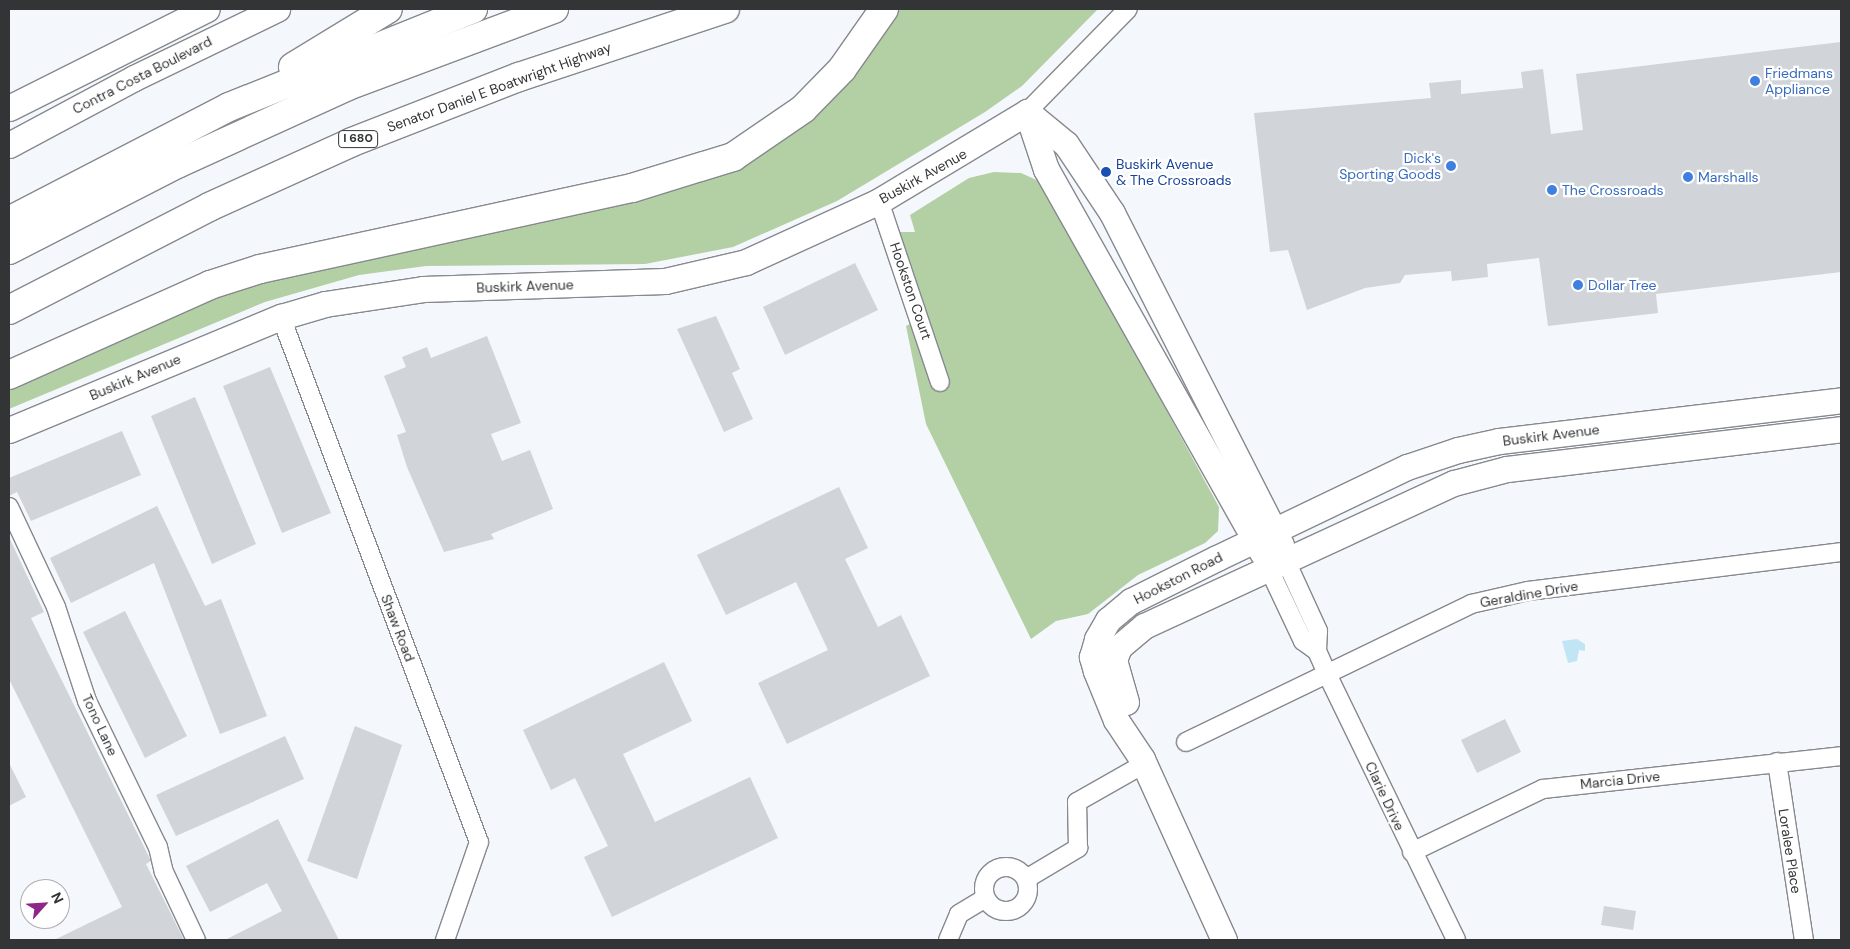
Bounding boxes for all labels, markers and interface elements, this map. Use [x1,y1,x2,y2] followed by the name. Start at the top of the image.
[70,33,214,117] street label: Contra Costa Boulevard
[385,39,613,135] street label: Senator Daniel E Boatwright Highway
[1765,65,1833,98] place label: Friedmans Appliance
[1749,75,1761,87] marker: Friedmans Appliance
[338,130,378,148] road number: I 680
[876,145,970,207] street label: Buskirk Avenue
[1339,150,1441,182] place label: Dick's Sporting Goods
[1116,156,1232,188] place label: Buskirk Avenue & The Crossroads
[1445,160,1457,172] marker: Dick's Sporting Goods
[1100,166,1112,178] marker: Buskirk Avenue & The Crossroads
[1698,169,1759,185] place label: Marshalls
[1682,171,1694,183] marker: Marshalls
[1562,182,1664,198] place label: The Crossroads
[1546,184,1558,196] marker: The Crossroads
[886,240,936,342] street label: Hookston Court
[476,276,574,296] street label: Buskirk Avenue
[1588,277,1657,293] place label: Dollar Tree
[1572,279,1584,291] marker: Dollar Tree
[87,350,183,404] street label: Buskirk Avenue
[1502,421,1600,449] street label: Buskirk Avenue
[1131,548,1225,608] street label: Hookston Road
[1479,577,1579,611] street label: Geraldine Drive
[377,592,419,664] street label: Shaw Road
[78,692,122,758] street label: Tono Lane
[1362,759,1408,833] street label: Clarie Drive
[1579,767,1661,793] street label: Marcia Drive
[1775,807,1805,895] street label: Loralee Place
[20,879,70,929] north arrow
[47,889,68,906] text: N

